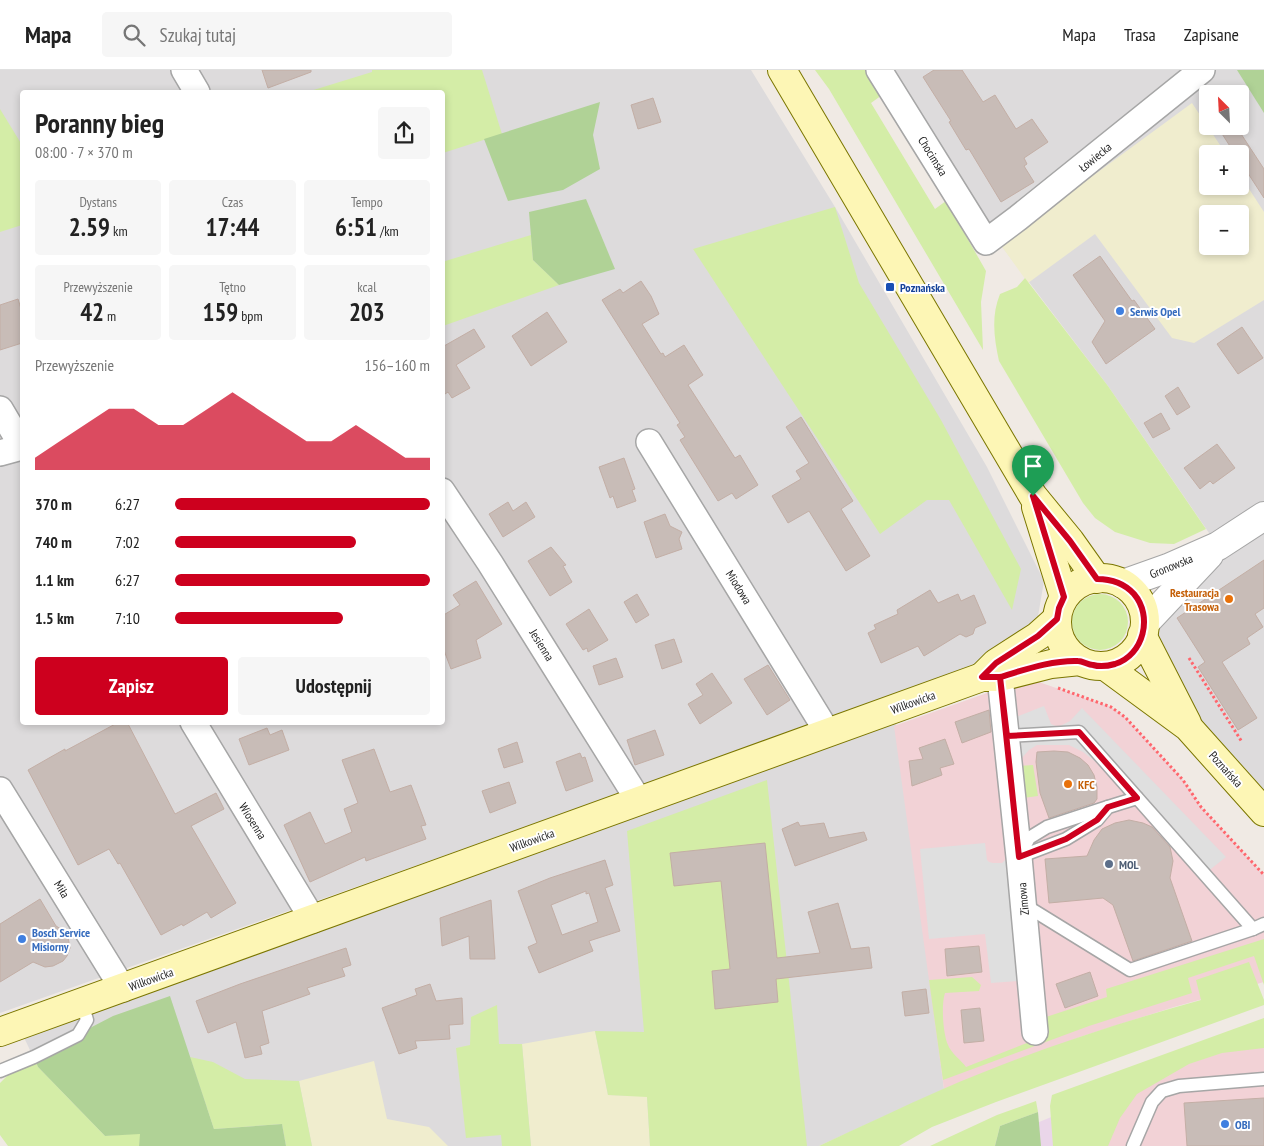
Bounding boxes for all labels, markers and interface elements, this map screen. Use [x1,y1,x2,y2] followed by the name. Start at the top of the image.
[102,12,452,57] search box
[25,19,72,50] text: Mapa
[120,21,148,49] icon: search
[160,23,236,47] text: Szukaj tutaj
[1062,23,1096,46] text: Mapa
[1124,23,1156,46] text: Trasa
[1184,23,1239,46] text: Zapisane
[1199,85,1249,135] north arrow
[1199,85,1249,255] map controls
[35,104,164,141] text: Poranny bieg
[378,107,430,159] button: share
[915,133,951,179] street label: Chocimska
[1076,139,1115,175] street label: Łowiecka
[35,142,133,162] text: 08:00 · 7 × 370 m
[1199,145,1249,195] button: +
[79,193,117,211] text: Dystans
[222,193,243,211] text: Czas
[351,193,383,211] text: Tempo
[1199,205,1249,255] button: −
[69,211,110,243] text: 2.59
[205,211,260,243] text: 17:44
[335,211,377,243] text: 6:51
[110,222,128,240] text: km
[377,222,399,240] text: /km
[64,278,133,296] text: Przewyższenie
[219,278,246,296] text: Tętno
[357,278,376,296] text: kcal
[900,280,945,295] place label: Poznańska
[884,281,896,293] marker: Poznańska
[80,296,104,328] text: 42
[202,296,238,328] text: 159
[349,296,385,328] text: 203
[1130,304,1180,319] place label: Serwis Opel
[1114,305,1126,317] marker: Serwis Opel
[104,307,116,325] text: m
[238,307,263,325] text: bpm
[35,355,114,375] text: Przewyższenie
[365,355,430,375] text: 156–160 m
[1012,445,1054,496] pin
[1019,452,1047,480] icon: arrive
[35,494,72,514] text: 370 m
[115,494,140,514] text: 6:27
[35,532,72,552] text: 740 m
[115,532,140,552] text: 7:02
[1147,550,1195,581] street label: Gronowska
[723,567,755,607] street label: Miodowa
[35,570,74,590] text: 1.1 km
[115,570,140,590] text: 6:27
[1170,585,1219,614] place label: Restauracja Trasowa
[1223,593,1235,605] marker: Restauracja Trasowa
[35,608,74,628] text: 1.5 km
[115,608,140,628] text: 7:10
[526,625,558,664] street label: Jesienna
[35,657,228,715] button: Zapisz
[238,657,430,715] button: Udostępnij
[889,687,938,717] street label: Wilkowicka
[1206,748,1246,790] street label: Poznańska
[1078,777,1095,792] place label: KFC
[1062,778,1074,790] marker: KFC
[236,800,270,842] street label: Wiosenna
[508,825,557,855] street label: Wilkowicka
[1119,857,1139,872] place label: MOL
[1103,858,1115,870] marker: MOL
[51,877,73,901] street label: Miła
[1014,882,1032,916] street label: Zimowa
[32,925,90,954] place label: Bosch Service Misiorny
[16,933,28,945] marker: Bosch Service Misiorny
[127,964,176,994] street label: Wilkowicka
[1235,1117,1251,1132] place label: OBI
[1219,1118,1231,1130] marker: OBI

